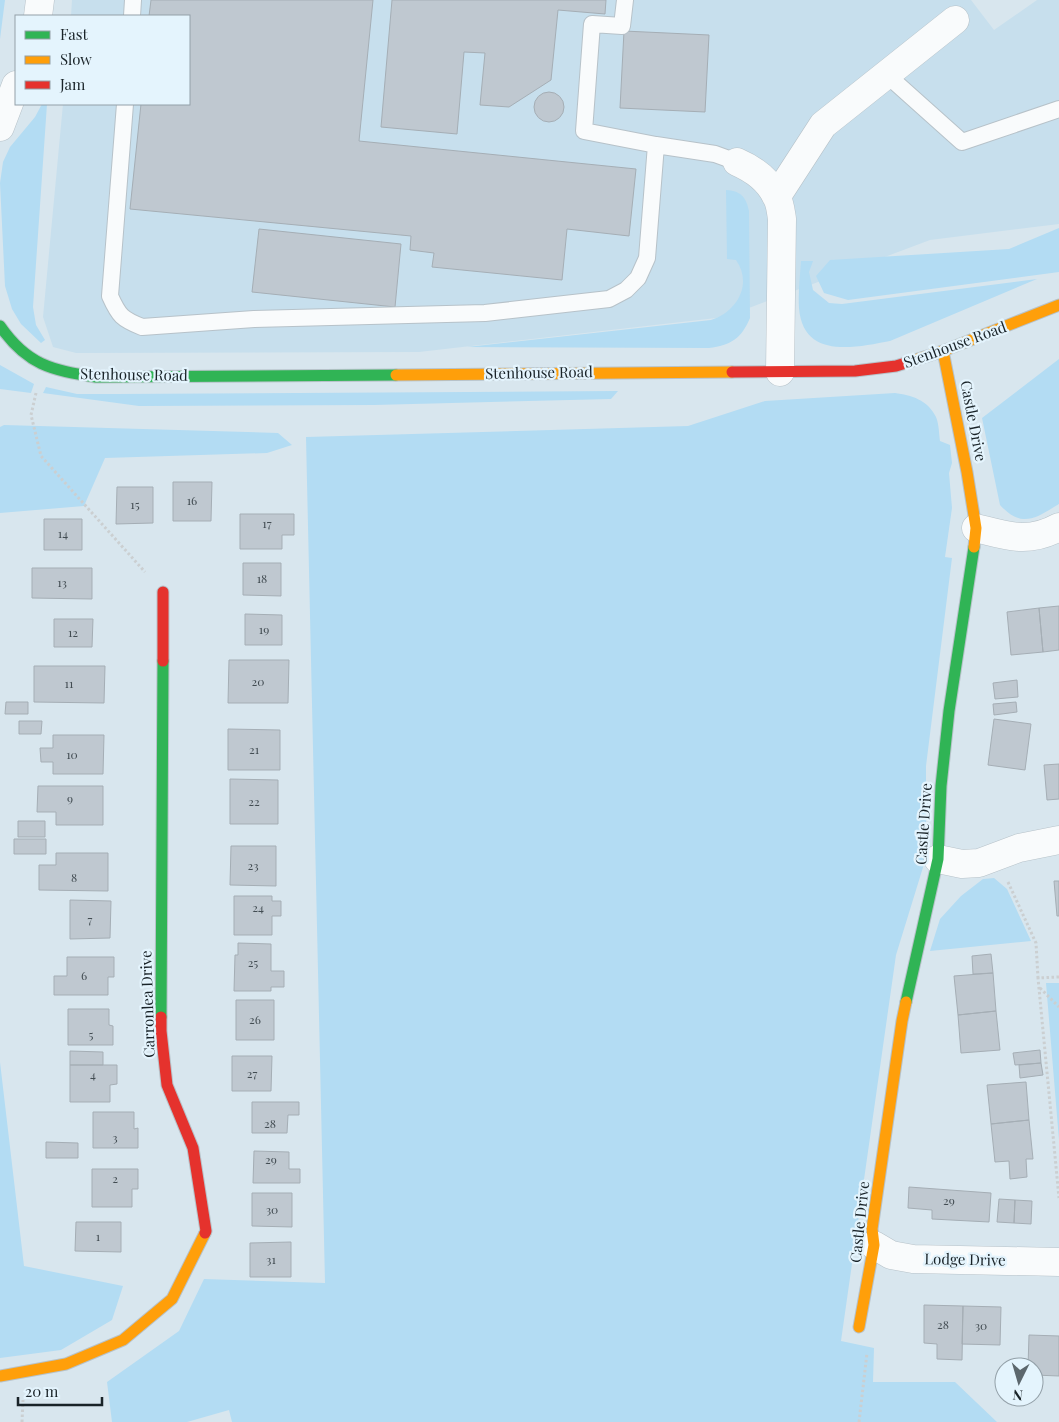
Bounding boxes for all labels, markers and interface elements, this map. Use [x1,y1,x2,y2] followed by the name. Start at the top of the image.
[15,15,190,105] legend
[60,24,89,44] text: Fast
[60,49,92,69] text: Slow
[59,74,86,94] text: Jam
[901,316,1009,372] street label: Stenhouse Road
[485,361,593,383] street label: Stenhouse Road
[80,363,188,385] street label: Stenhouse Road
[956,379,992,463] street label: Castle Drive
[187,492,197,508] house number: 16
[130,496,140,512] house number: 15
[262,515,272,531] house number: 17
[58,525,68,541] house number: 14
[257,570,267,586] house number: 18
[57,574,67,590] house number: 13
[259,621,269,637] house number: 19
[68,624,78,640] house number: 12
[252,673,264,689] house number: 20
[65,675,74,691] house number: 11
[249,741,260,757] house number: 21
[66,746,78,762] house number: 10
[910,782,936,866] street label: Castle Drive
[67,790,73,806] house number: 9
[248,793,260,809] house number: 22
[247,857,259,873] house number: 23
[71,869,77,885] house number: 8
[252,899,264,915] house number: 24
[88,911,93,927] house number: 7
[135,950,159,1058] street label: Carronlea Drive
[248,954,258,970] house number: 25
[81,967,87,983] house number: 6
[249,1011,261,1027] house number: 26
[89,1026,94,1042] house number: 5
[247,1065,257,1081] house number: 27
[90,1066,96,1082] house number: 4
[264,1115,276,1131] house number: 28
[112,1129,118,1145] house number: 3
[265,1151,277,1167] house number: 29
[112,1170,118,1186] house number: 2
[845,1180,873,1264] street label: Castle Drive
[943,1192,955,1208] house number: 29
[266,1201,278,1217] house number: 30
[96,1228,101,1244] house number: 1
[924,1248,1006,1270] street label: Lodge Drive
[266,1251,276,1267] house number: 31
[937,1316,949,1332] house number: 28
[975,1317,987,1333] house number: 30
[994,1357,1044,1407] north arrow
[18,1374,101,1406] scale bar
[25,1381,59,1401] text: 20 m
[1012,1386,1024,1405] text: N

